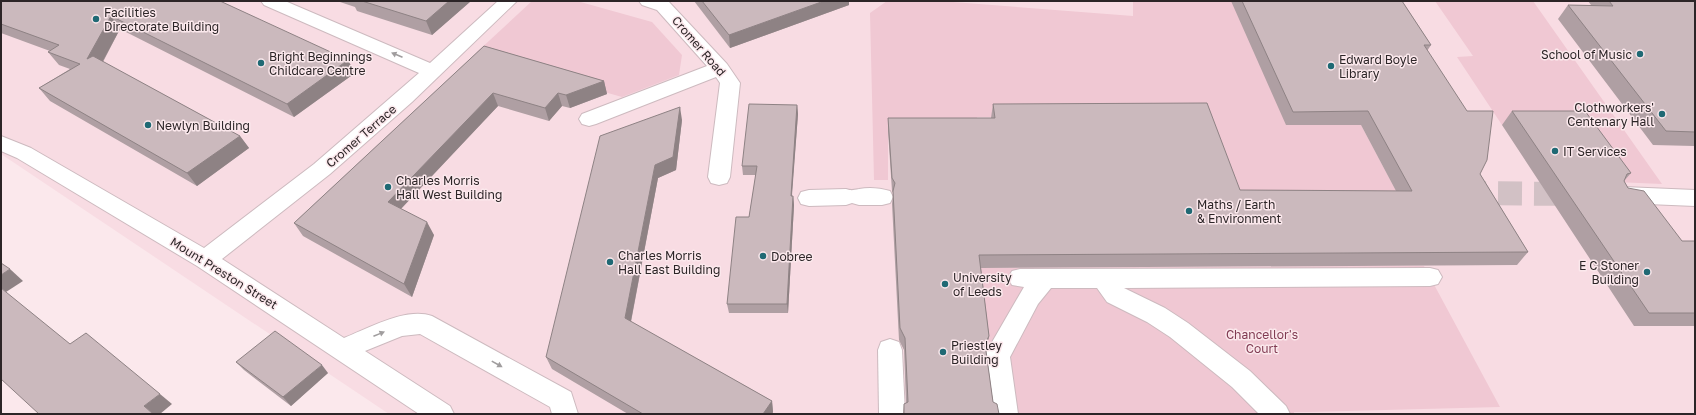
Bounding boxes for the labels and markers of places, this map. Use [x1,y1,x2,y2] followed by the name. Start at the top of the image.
[104,5,219,34] place label: Facilities Directorate Building
[91,14,101,24] marker: Facilities Directorate Building
[1541,47,1632,62] place label: School of Music
[269,49,372,78] place label: Bright Beginnings Childcare Centre
[1635,49,1645,59] marker: School of Music
[1339,52,1417,81] place label: Edward Boyle Library
[256,58,266,68] marker: Bright Beginnings Childcare Centre
[1326,61,1336,71] marker: Edward Boyle Library
[1567,100,1654,129] place label: Clothworkers' Centenary Hall
[1657,109,1667,119] marker: Clothworkers' Centenary Hall
[156,118,250,133] place label: Newlyn Building
[143,120,153,130] marker: Newlyn Building
[1563,144,1627,159] place label: IT Services
[1550,146,1560,156] marker: IT Services
[396,173,502,202] place label: Charles Morris Hall West Building
[383,182,393,192] marker: Charles Morris Hall West Building
[1197,197,1281,226] place label: Maths / Earth & Environment
[1184,206,1194,216] marker: Maths / Earth & Environment
[618,248,720,277] place label: Charles Morris Hall East Building
[771,249,813,264] place label: Dobree
[758,251,768,261] marker: Dobree
[605,257,615,267] marker: Charles Morris Hall East Building
[1579,258,1639,287] place label: E C Stoner Building
[1642,267,1652,277] marker: E C Stoner Building
[953,270,1012,299] place label: University of Leeds
[940,279,950,289] marker: University of Leeds
[951,338,1002,367] place label: Priestley Building
[938,347,948,357] marker: Priestley Building

